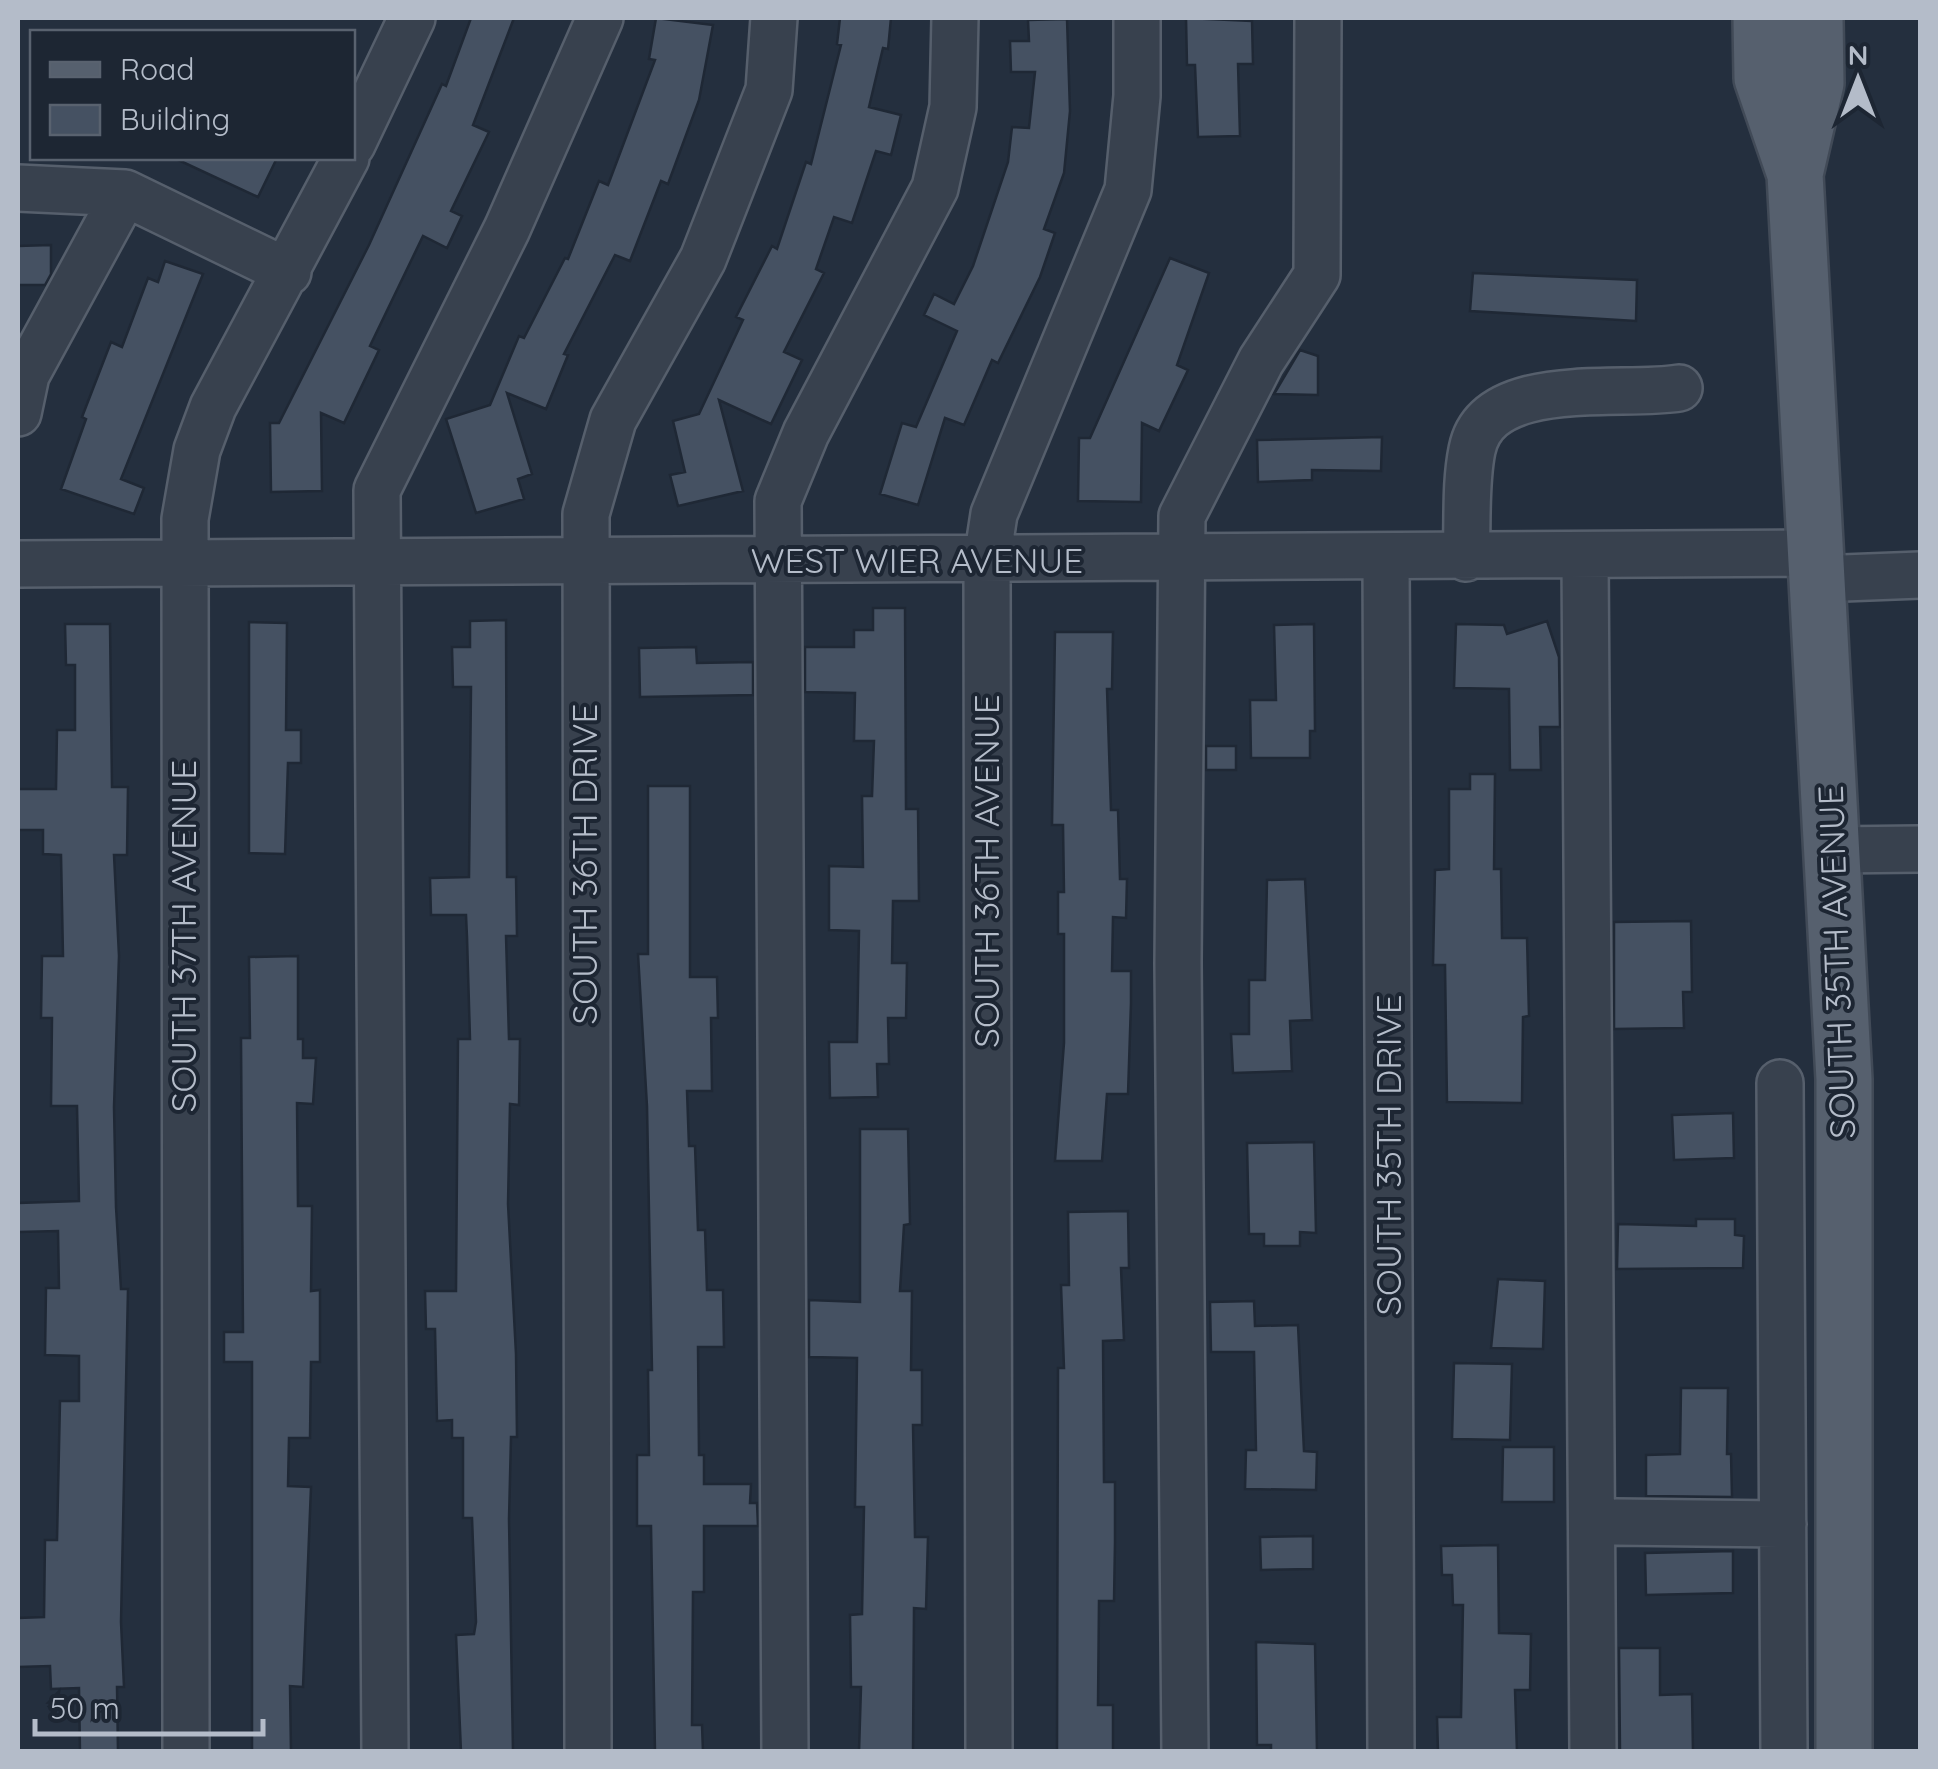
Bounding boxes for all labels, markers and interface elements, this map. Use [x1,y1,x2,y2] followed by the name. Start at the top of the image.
[30,30,355,160] legend
[1808,30,1908,130] north arrow
[1848,37,1868,72] text: N
[120,50,194,88] text: Road
[120,100,230,138] text: Building
[751,538,1083,582] street label: WEST WIER AVENUE
[964,694,1008,1048] street label: SOUTH 36TH AVENUE
[562,704,606,1024] street label: SOUTH 36TH DRIVE
[161,760,205,1112] street label: SOUTH 37TH AVENUE
[1808,785,1864,1139] street label: SOUTH 35TH AVENUE
[1366,994,1410,1316] street label: SOUTH 35TH DRIVE
[35,1674,262,1736] scale bar
[50,1689,120,1727] text: 50 m

